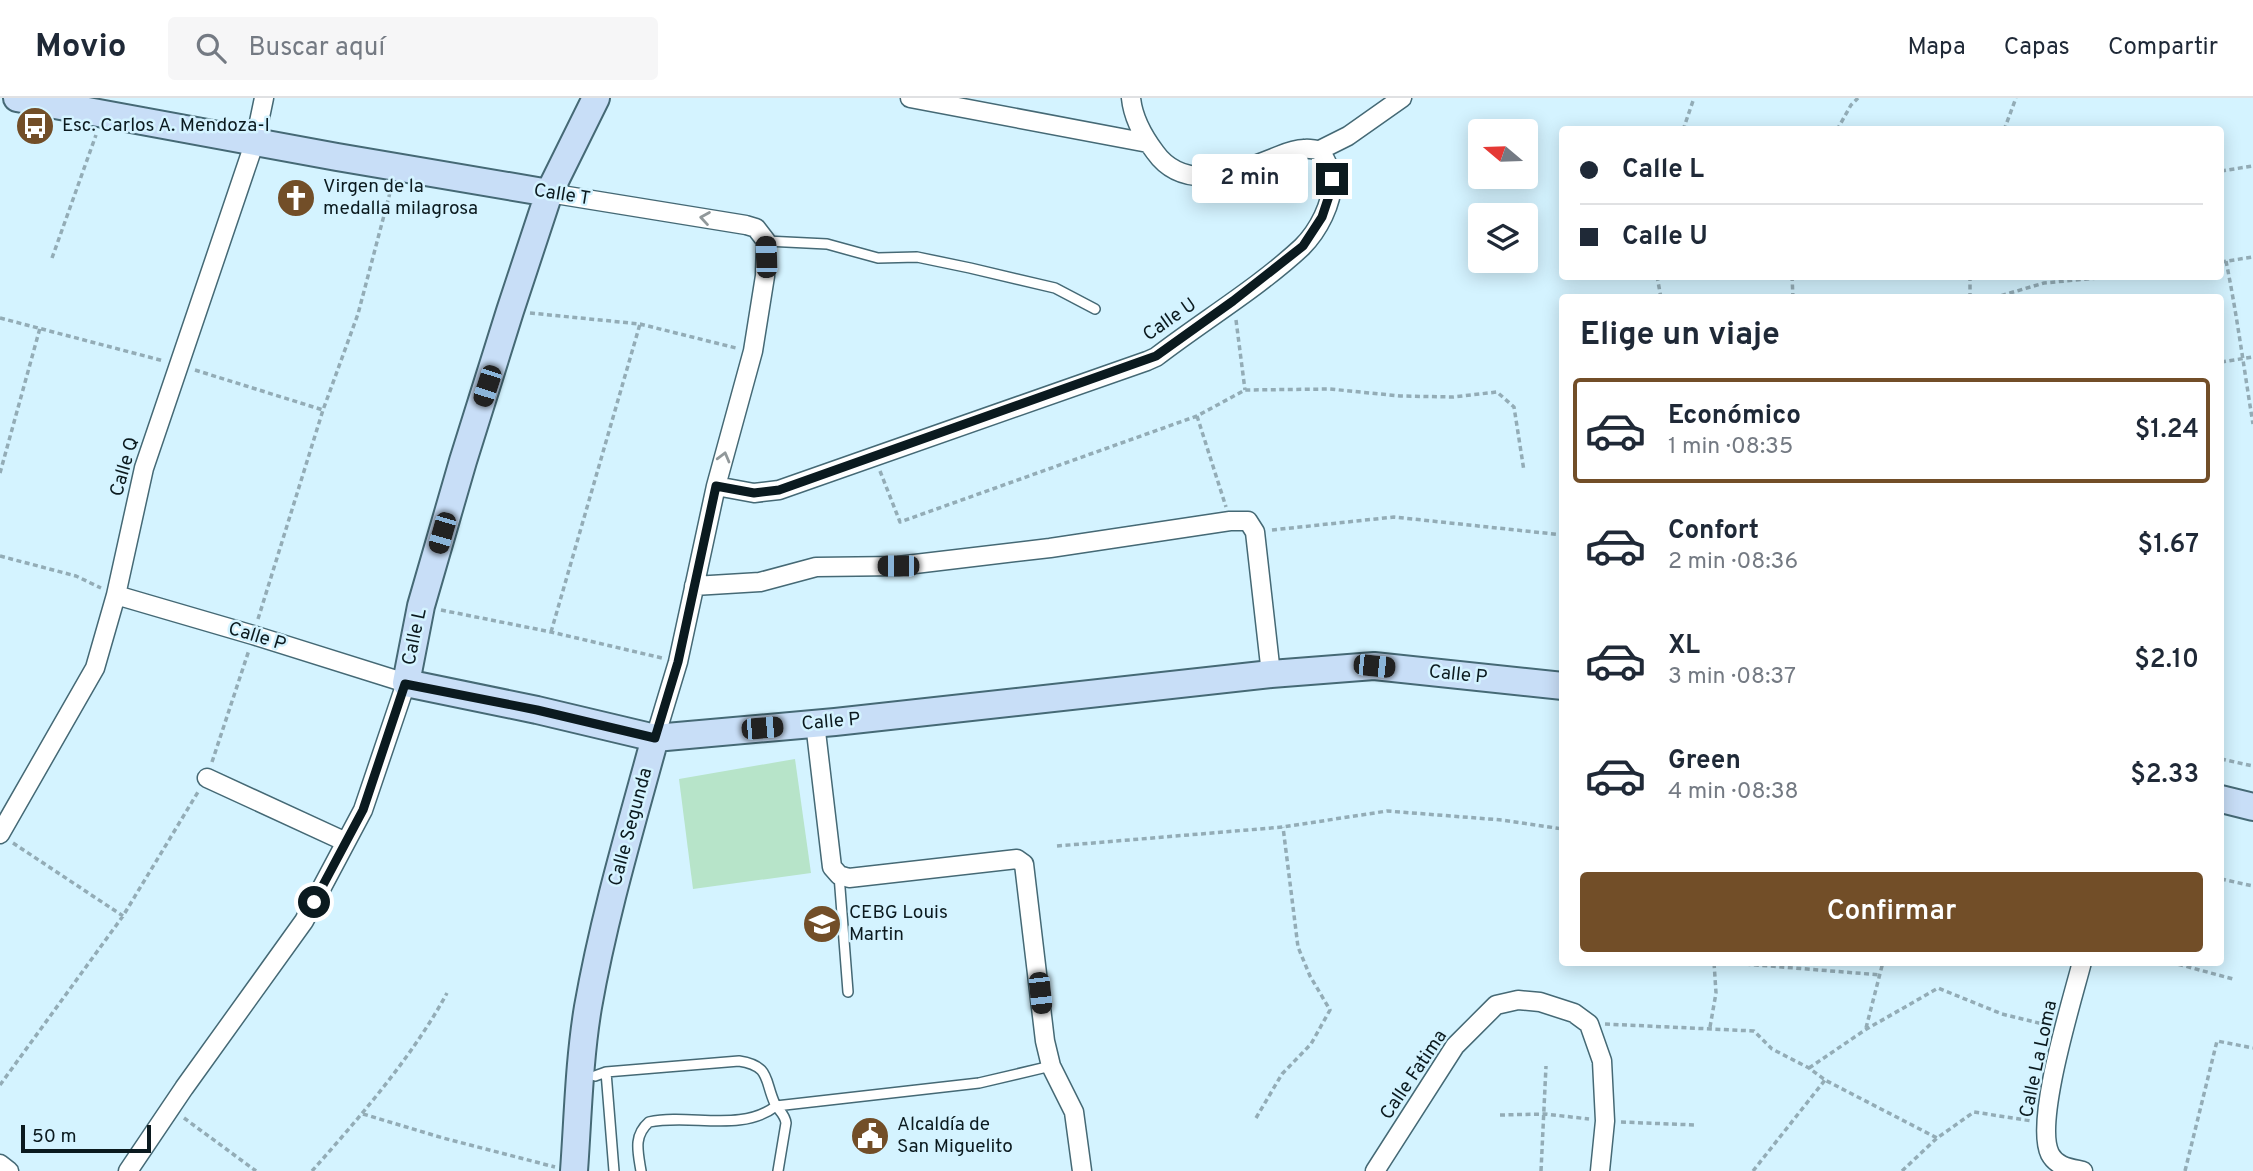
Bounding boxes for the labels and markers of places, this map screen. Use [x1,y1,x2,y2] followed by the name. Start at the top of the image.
[14,105,56,147] bus stop icon: Esc. Carlos A. Mendoza-I
[62,114,270,138] place label: Esc. Carlos A. Mendoza-I
[323,175,478,221] place label: Virgen de la medalla milagrosa
[275,177,317,219] church icon: Virgen de la medalla milagrosa
[849,901,948,947] place label: CEBG Louis Martin
[801,903,843,945] school or university icon: CEBG Louis Martin
[897,1113,1013,1159] place label: Alcaldía de San Miguelito
[849,1115,891,1157] public building icon: Alcaldía de San Miguelito

